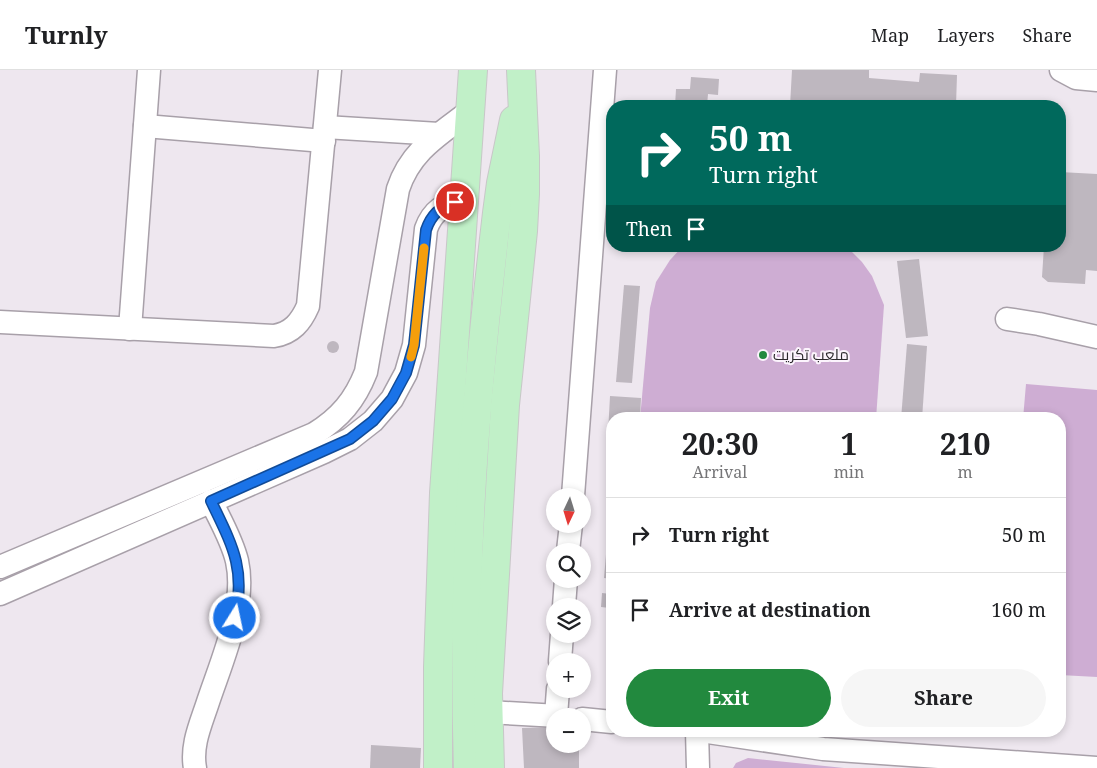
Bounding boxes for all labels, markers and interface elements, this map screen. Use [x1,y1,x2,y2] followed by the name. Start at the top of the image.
[25,18,108,51] text: Turnly
[871,23,909,47] text: Map
[937,23,995,47] text: Layers
[1023,23,1072,47] text: Share
[709,114,792,161] text: 50 m
[626,120,691,185] icon: right
[709,159,818,189] text: Turn right
[434,181,476,223] pin
[441,188,469,216] icon: arrive
[682,215,710,243] icon: arrive
[626,216,672,242] text: Then
[773,344,849,364] place label: ملعب تكريت
[757,349,769,361] marker: ملعب تكريت
[681,423,758,464] text: 20:30
[841,423,857,464] text: 1
[940,423,991,464] text: 210
[693,461,747,483] text: Arrival
[834,461,864,483] text: min
[958,461,973,483] text: m
[546,488,591,532] north arrow
[546,488,591,753] map controls
[626,521,654,549] icon: right
[669,522,769,548] text: Turn right
[1002,522,1046,548] text: 50 m
[546,543,591,588] button: search
[208,591,260,643] position arrow
[626,596,654,624] icon: arrive
[669,597,871,623] text: Arrive at destination
[991,597,1046,623] text: 160 m
[546,598,591,643] button: layers
[546,653,591,698] button: +
[626,669,831,727] button: Exit
[841,669,1046,727] button: Share
[546,708,591,753] button: −

